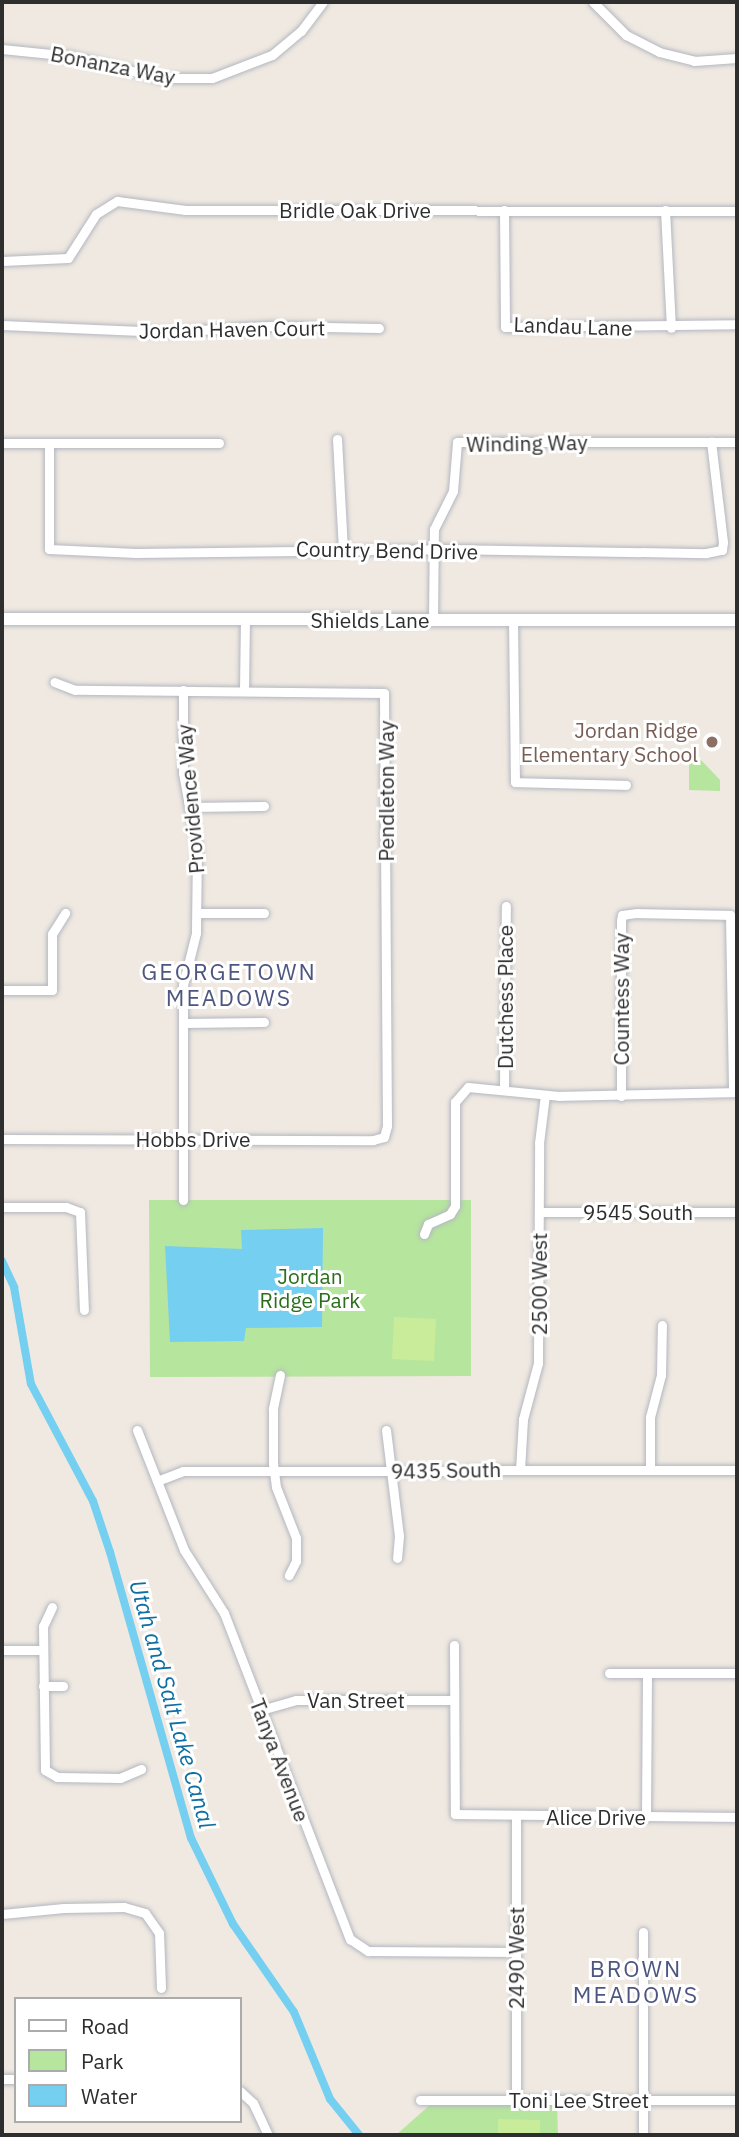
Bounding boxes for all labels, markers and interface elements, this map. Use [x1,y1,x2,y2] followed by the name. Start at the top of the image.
[48,41,178,89] street label: Bonanza Way
[279,197,431,223] street label: Bridle Oak Drive
[513,311,633,341] street label: Landau Lane
[138,315,326,343] street label: Jordan Haven Court
[466,429,588,457] street label: Winding Way
[296,536,478,564] street label: Country Bend Drive
[310,607,430,633] street label: Shields Lane
[521,717,698,767] place label: Jordan Ridge Elementary School
[373,720,399,862] street label: Pendleton Way
[171,723,209,875] street label: Providence Way
[704,734,720,750] marker: Jordan Ridge Elementary School
[492,925,518,1069] street label: Dutchess Place
[608,933,634,1065] street label: Countess Way
[143,957,315,1011] district label: GEORGETOWN MEADOWS
[136,1126,250,1152] street label: Hobbs Drive
[583,1199,693,1225] street label: 9545 South
[526,1233,552,1335] street label: 2500 West
[260,1263,360,1313] park label: Jordan Ridge Park
[391,1456,501,1484] street label: 9435 South
[124,1577,222,1831] water label: Utah and Salt Lake Canal
[307,1687,405,1713] street label: Van Street
[245,1695,315,1825] street label: Tanya Avenue
[546,1804,646,1830] street label: Alice Drive
[503,1907,529,2009] street label: 2490 West
[574,1954,698,2008] district label: BROWN MEADOWS
[14,1997,242,2123] legend
[81,2012,129,2040] text: Road
[81,2047,124,2075] text: Park
[81,2082,137,2110] text: Water
[509,2087,649,2113] street label: Toni Lee Street

